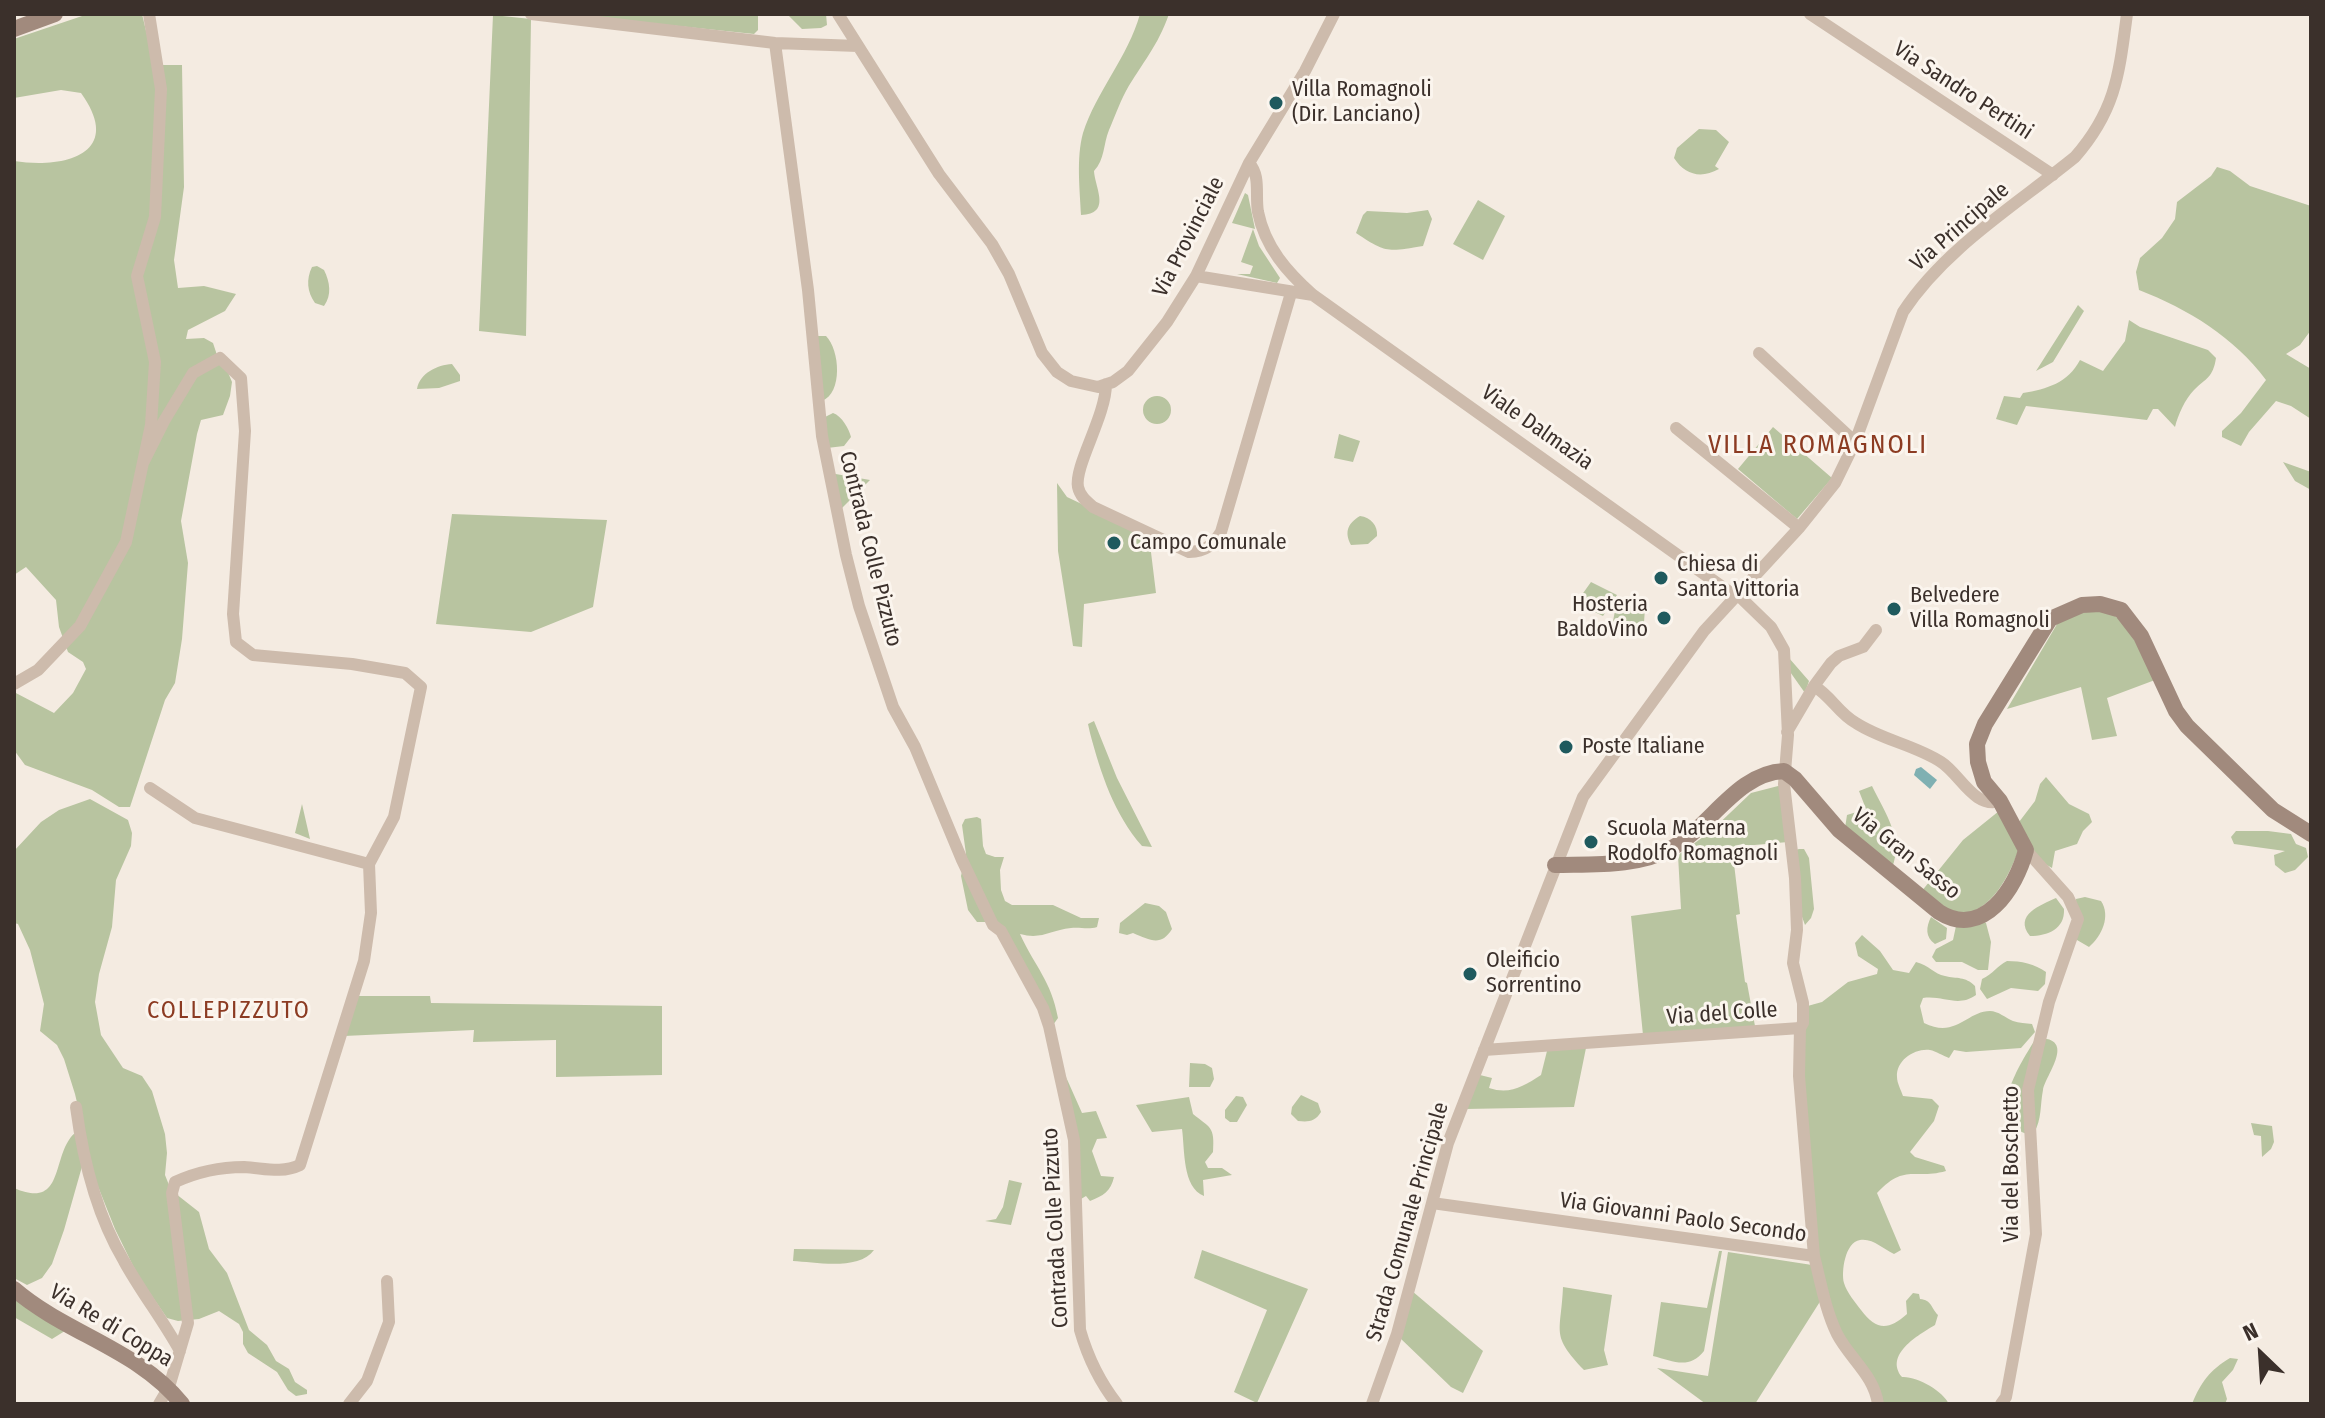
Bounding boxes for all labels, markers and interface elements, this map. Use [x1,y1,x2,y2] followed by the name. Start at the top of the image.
[1888,36,2038,146] street label: Via Sandro Pertini
[1292,77,1432,128] place label: Villa Romagnoli (Dir. Lanciano)
[1267,94,1285,112] marker: Villa Romagnoli (Dir. Lanciano)
[1147,173,1231,301] street label: Via Provinciale
[1905,177,2015,277] street label: Via Principale
[1476,380,1598,476] street label: Viale Dalmazia
[1708,430,1928,462] district label: VILLA ROMAGNOLI
[833,448,907,650] street label: Contrada Colle Pizzuto
[1130,530,1287,556] place label: Campo Comunale
[1105,534,1123,552] marker: Campo Comunale
[1677,552,1800,604] place label: Chiesa di Santa Vittoria
[1652,569,1670,587] marker: Chiesa di Santa Vittoria
[1910,583,2050,634] place label: Belvedere Villa Romagnoli
[1556,592,1648,644] place label: Hosteria BaldoVino
[1885,600,1903,618] marker: Belvedere Villa Romagnoli
[1655,609,1673,627] marker: Hosteria BaldoVino
[1582,734,1705,760] place label: Poste Italiane
[1557,738,1575,756] marker: Poste Italiane
[1847,802,1965,906] street label: Via Gran Sasso
[1607,816,1778,868] place label: Scuola Materna Rodolfo Romagnoli
[1582,833,1600,851] marker: Scuola Materna Rodolfo Romagnoli
[1486,948,1582,1000] place label: Oleificio Sorrentino
[1461,965,1479,983] marker: Oleificio Sorrentino
[147,997,311,1025] district label: COLLEPIZZUTO
[1666,997,1778,1031] street label: Via del Colle
[1999,1086,2025,1242] street label: Via del Boschetto
[1361,1099,1455,1345] street label: Strada Comunale Principale
[1038,1127,1074,1329] street label: Contrada Colle Pizzuto
[1558,1188,1808,1248] street label: Via Giovanni Paolo Secondo
[45,1279,177,1373] street label: Via Re di Coppa
[2221,1314,2301,1394] north arrow
[2239,1317,2262,1347] text: N

